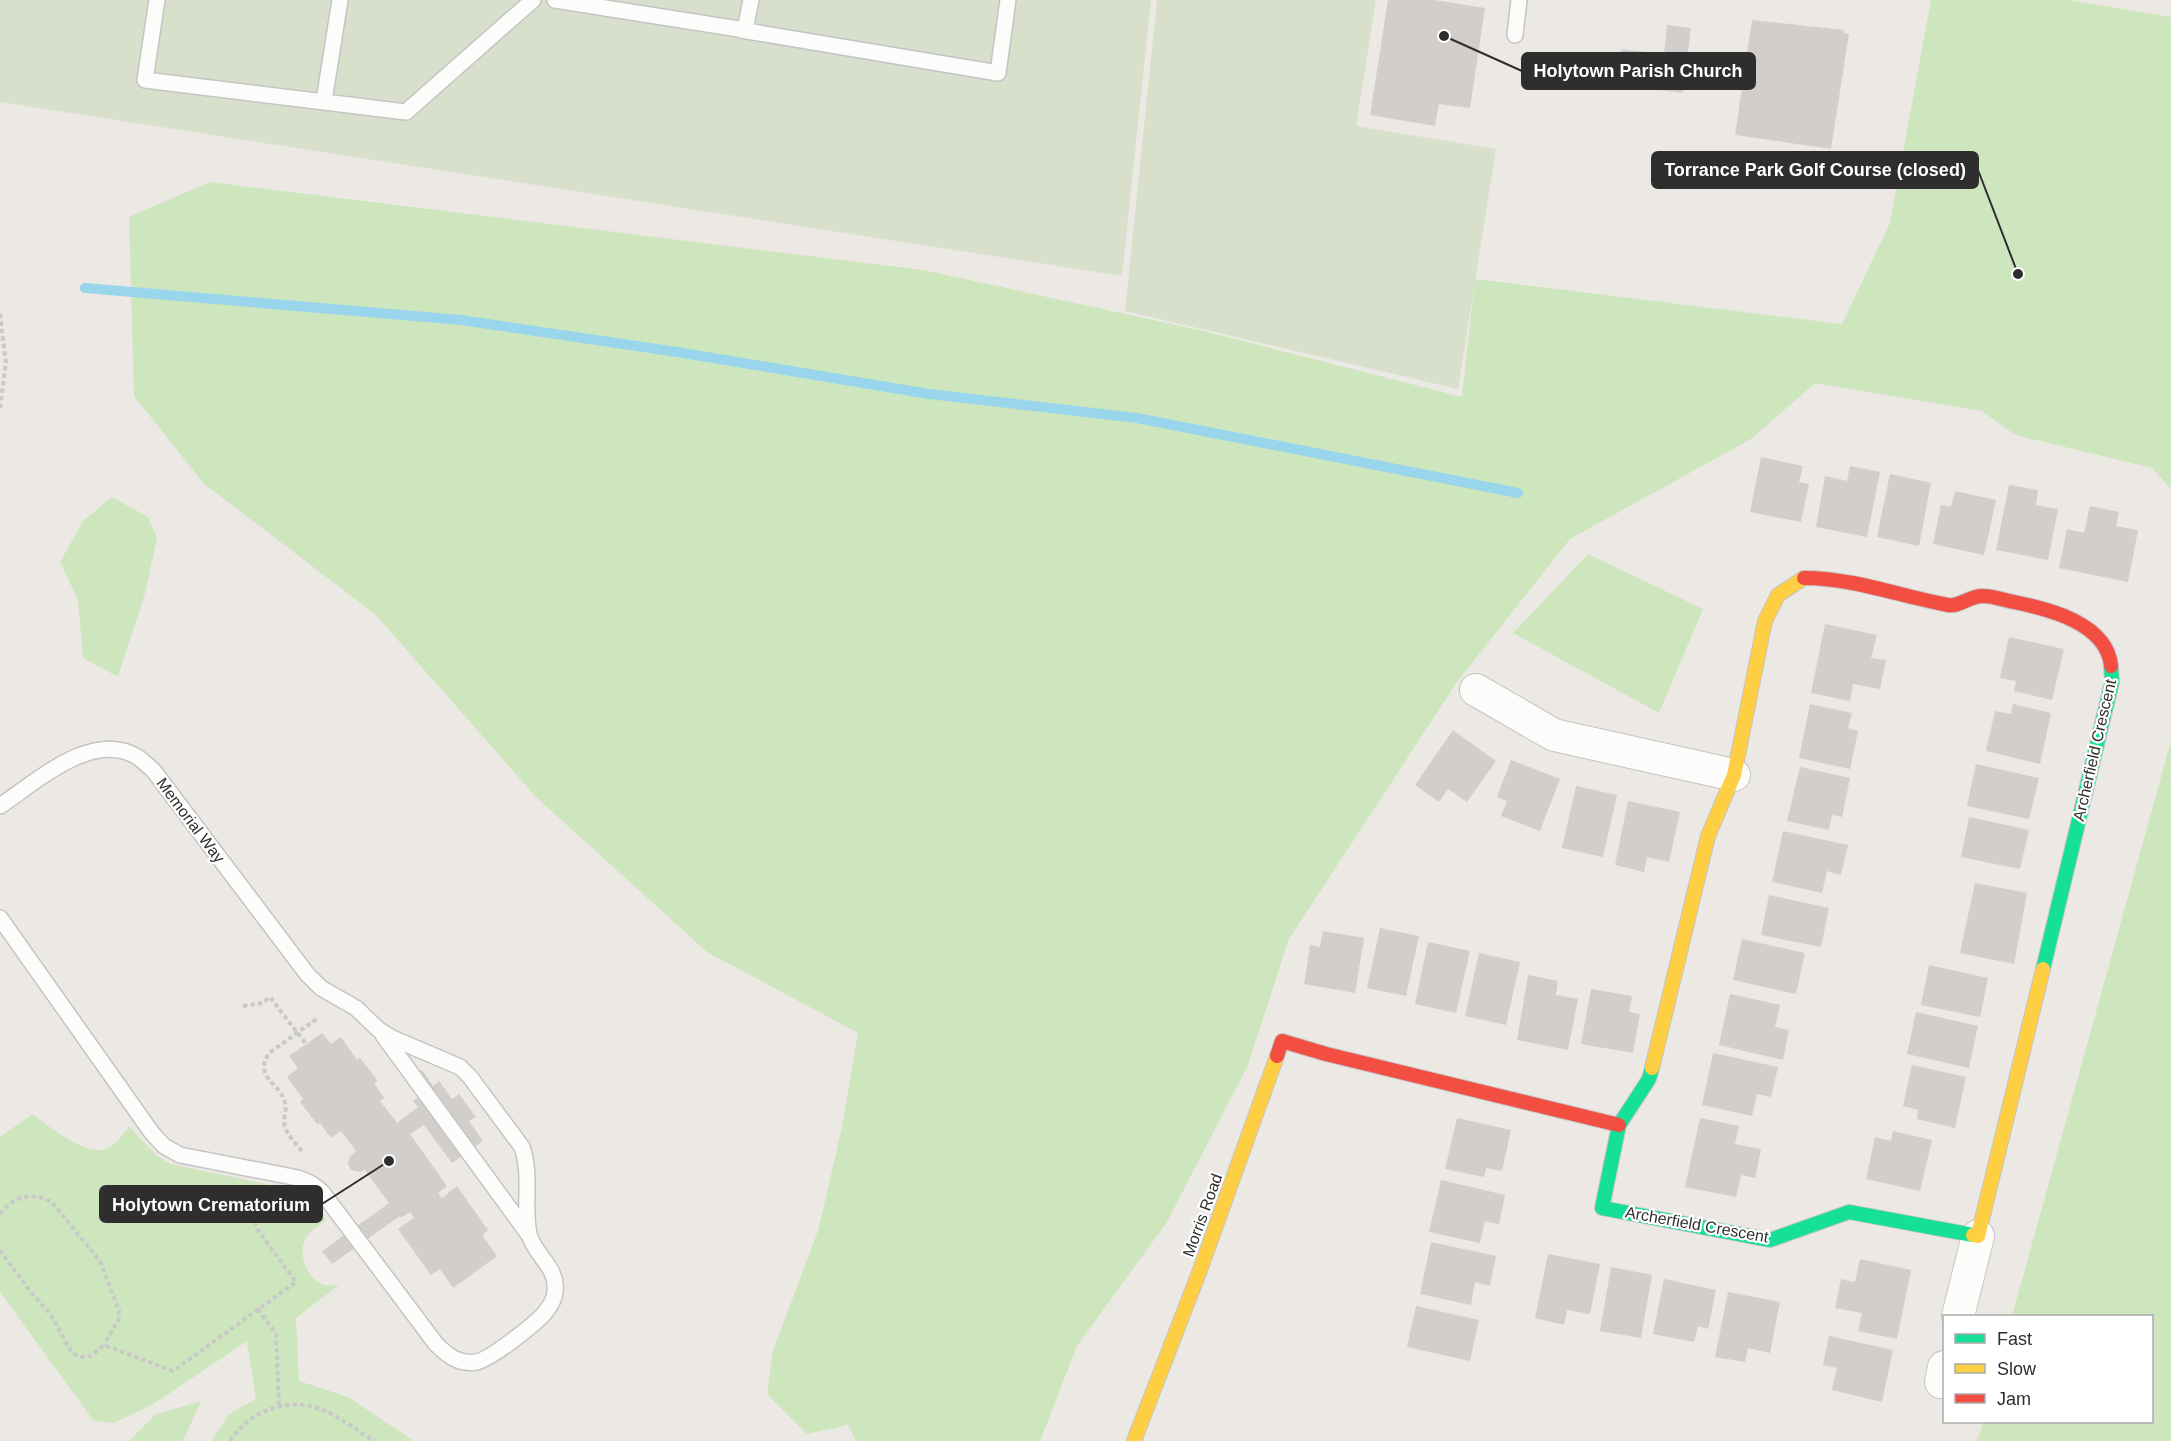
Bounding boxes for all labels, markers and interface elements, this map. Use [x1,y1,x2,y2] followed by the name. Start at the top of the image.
[1522,53,1755,89] callout: Holytown Parish Church
[1533,61,1743,81] text: Holytown Parish Church
[1652,152,1978,188] callout: Torrance Park Golf Course (closed)
[1664,160,1966,180] text: Torrance Park Golf Course (closed)
[2070,677,2119,823] street label: Archerfield Crescent
[153,775,228,866] street label: Memorial Way
[1180,1171,1225,1259] street label: Morris Road
[100,1186,322,1222] callout: Holytown Crematorium
[112,1195,310,1215] text: Holytown Crematorium
[1624,1204,1770,1246] street label: Archerfield Crescent
[1943,1315,2153,1423] legend
[1997,1329,2032,1349] text: Fast
[1997,1359,2037,1379] text: Slow
[1997,1389,2031,1409] text: Jam

